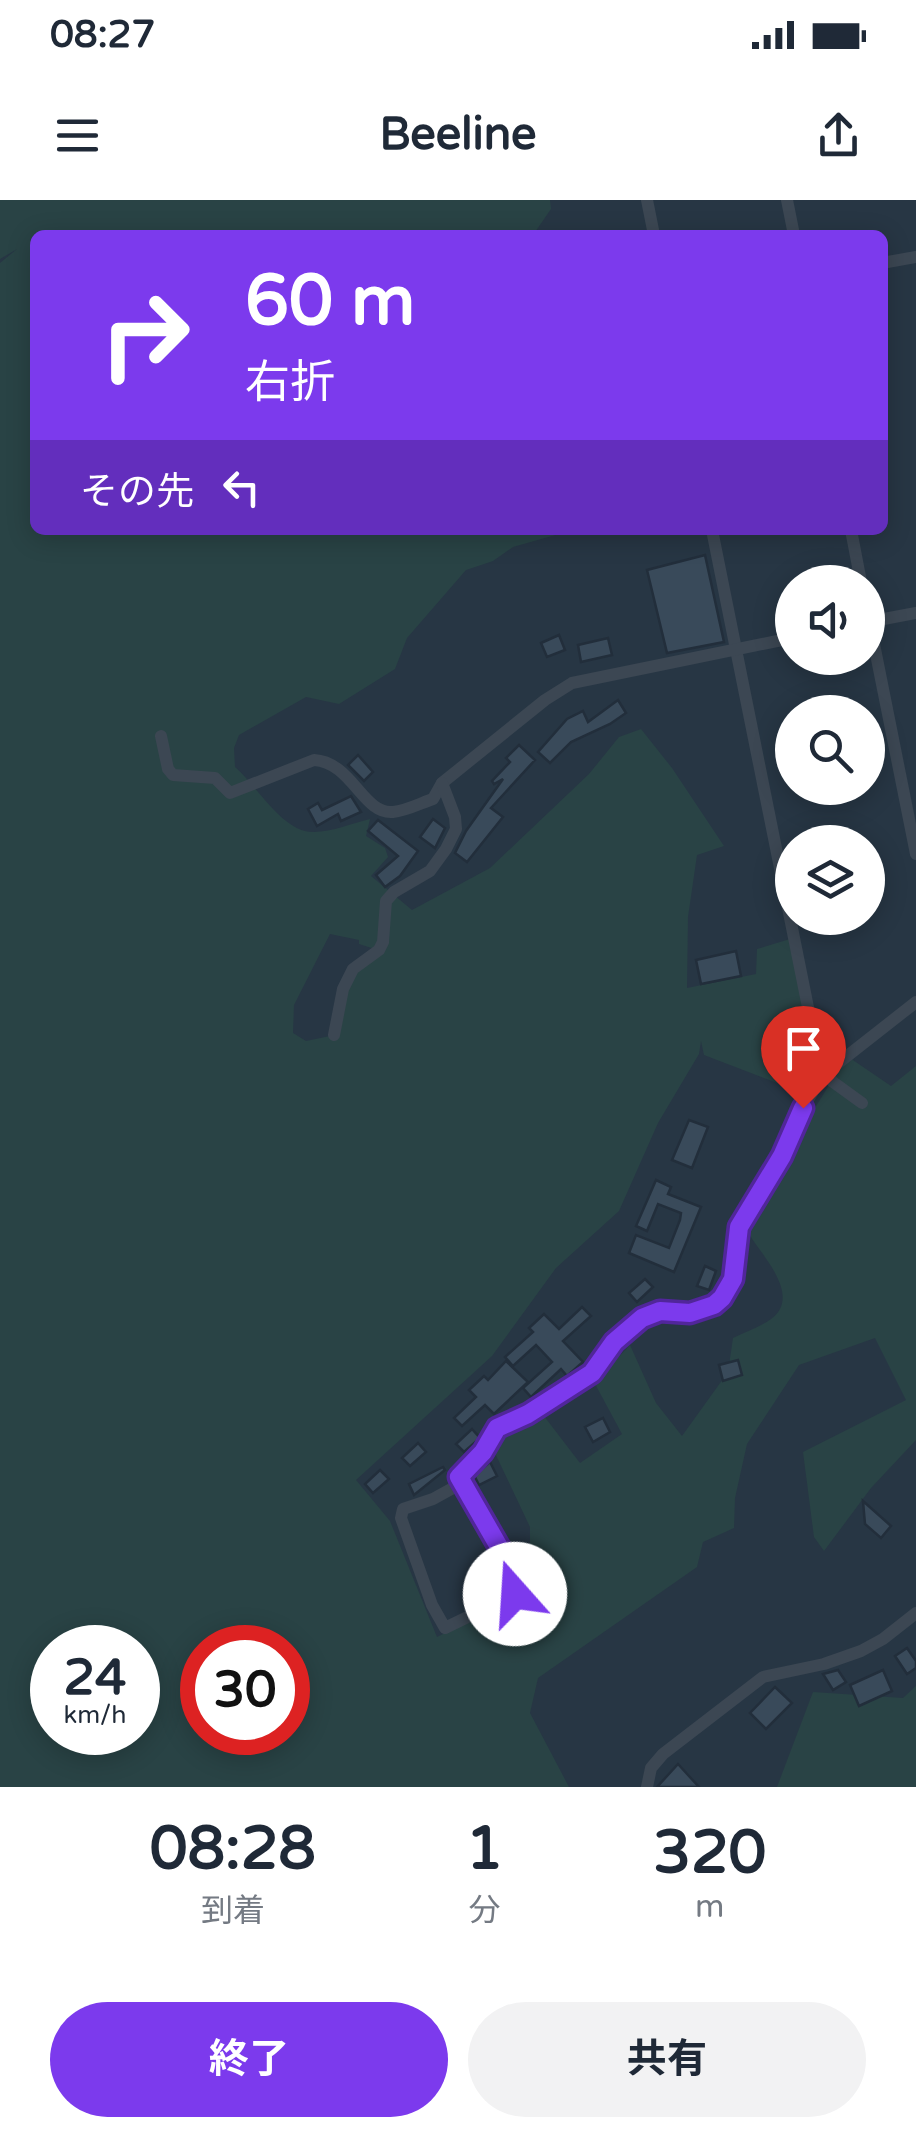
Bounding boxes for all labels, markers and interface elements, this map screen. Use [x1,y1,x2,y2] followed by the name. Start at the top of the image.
[50,12,155,58] text: 08:27
[50,108,105,163] icon: menu
[379,108,537,162] text: Beeline
[811,108,866,163] icon: share
[245,260,415,344] text: 60 m
[80,270,210,400] icon: right
[245,356,335,410] text: 右折
[214,460,269,515] icon: left
[80,469,194,515] text: その先
[775,565,885,935] map controls
[775,565,885,675] button: sound
[775,695,885,805] button: search
[775,825,885,935] button: layers
[761,1006,846,1109] pin
[776,1021,831,1076] icon: arrive
[463,1542,567,1646] position arrow
[180,1625,310,1755] speed limit sign: 30
[64,1648,126,1708] text: 24
[64,1700,126,1730] text: km/h
[150,1813,316,1885] text: 08:28
[466,1813,503,1885] text: 1
[653,1817,766,1889] text: 320
[695,1888,724,1926] text: m
[201,1892,265,1930] text: 到着
[469,1892,501,1930] text: 分
[50,2002,448,2117] button: 終了
[468,2002,866,2117] button: 共有

